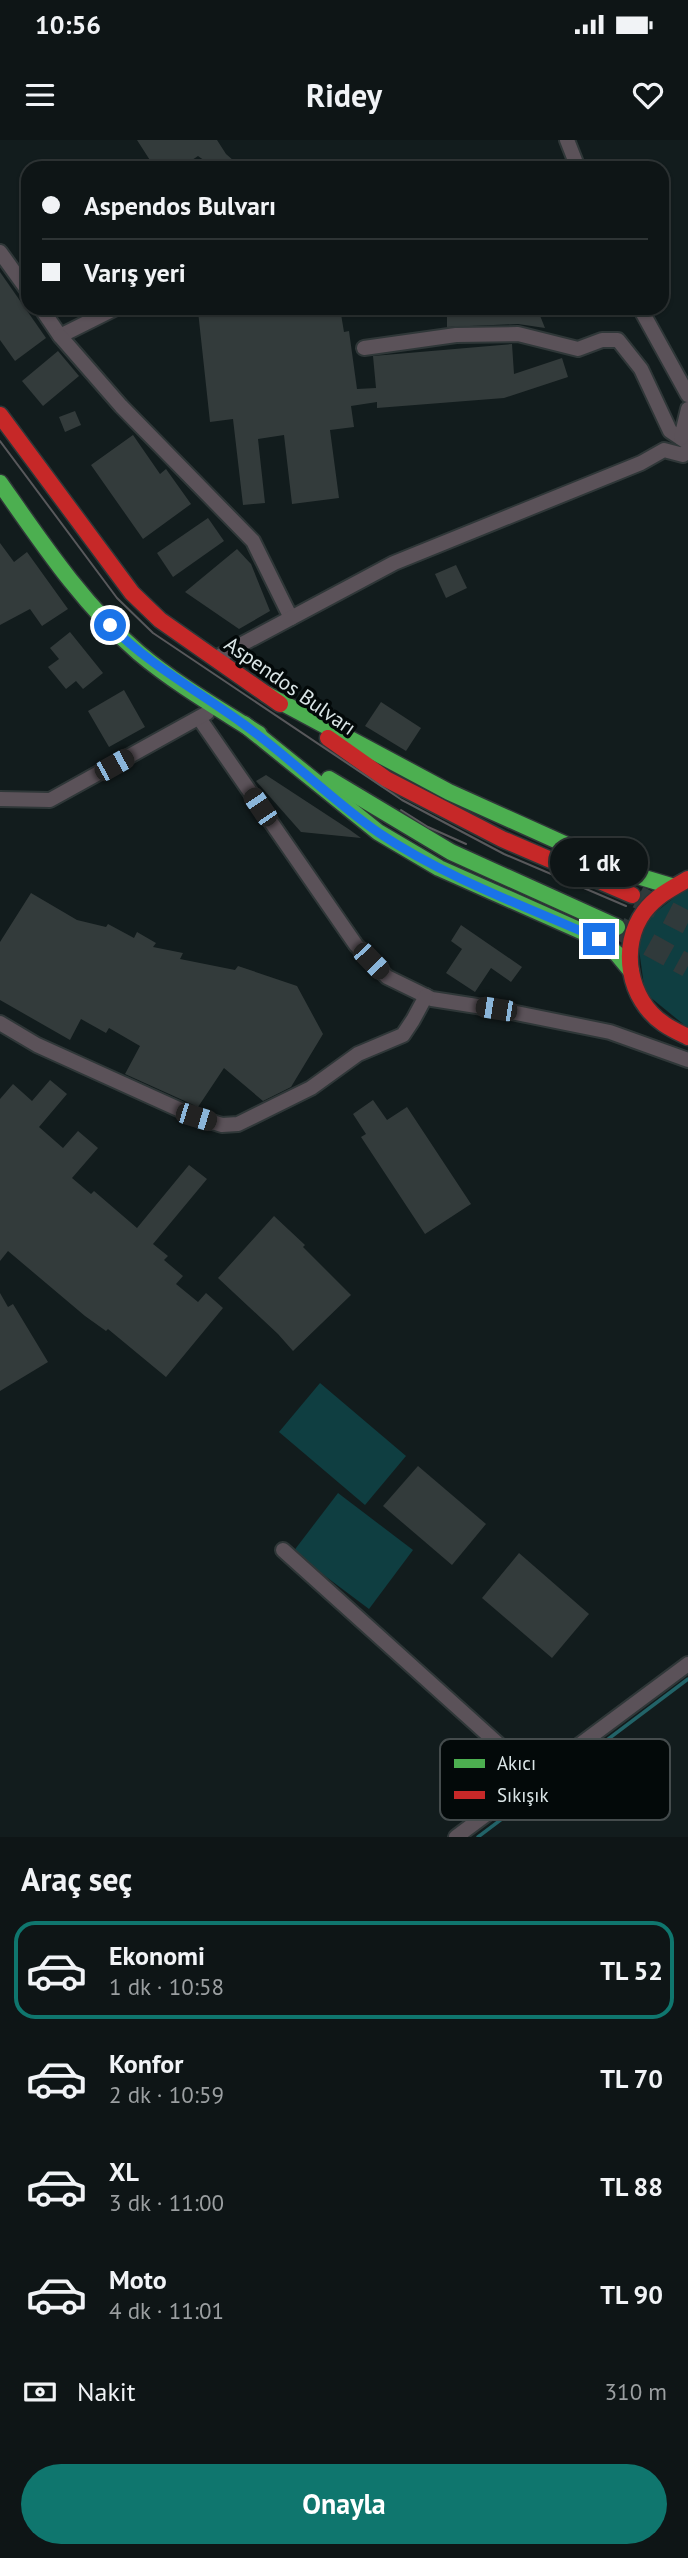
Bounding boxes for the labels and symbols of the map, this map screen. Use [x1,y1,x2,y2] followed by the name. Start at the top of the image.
[94,609,126,641] route start
[219,630,361,741] street label: Aspendos Bulvarı
[91,746,138,784] car
[240,784,281,830] car
[550,838,648,886] callout: 1 dk
[583,923,615,955] route end
[349,939,394,983] car
[474,995,519,1023] car
[173,1101,220,1133] car
[440,1739,670,1820] legend
[497,1751,536,1775] text: Akıcı
[497,1783,549,1807] text: Sıkışık

